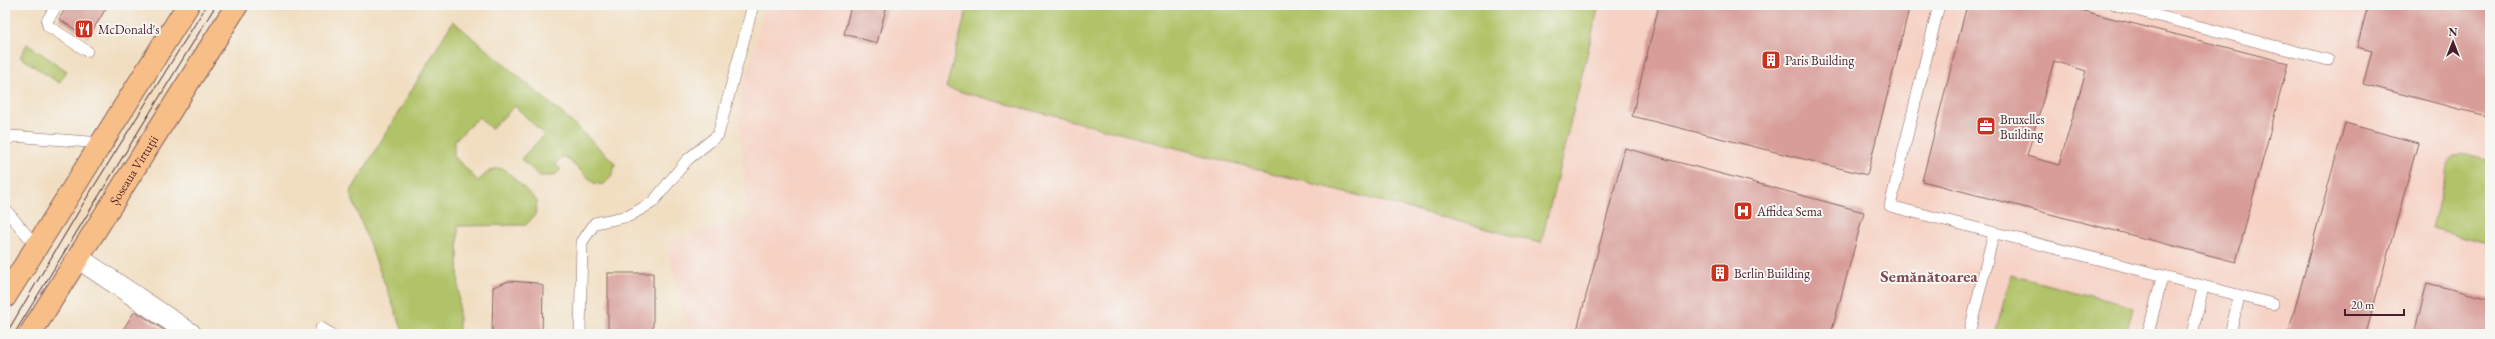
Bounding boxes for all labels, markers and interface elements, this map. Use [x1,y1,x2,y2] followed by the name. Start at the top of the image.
[73,18,95,40] restaurant icon: McDonald's
[98,21,160,38] place label: McDonald's
[2433,22,2473,62] north arrow
[2449,25,2458,39] text: N
[1760,49,1782,71] building icon: Paris Building
[1785,52,1854,69] place label: Paris Building
[2000,111,2045,143] place label: Bruxelles Building
[1975,115,1997,137] office icon: Bruxelles Building
[105,132,162,208] street label: Șoseaua Virtuții
[1732,200,1754,222] hospital icon: Affidea Sema
[1756,203,1823,220] place label: Affidea Sema
[1709,262,1731,284] building icon: Berlin Building
[1734,265,1810,282] place label: Berlin Building
[1880,265,1978,287] district label: Semănătoarea
[2345,291,2404,317] scale bar
[2351,297,2375,313] text: 20 m

